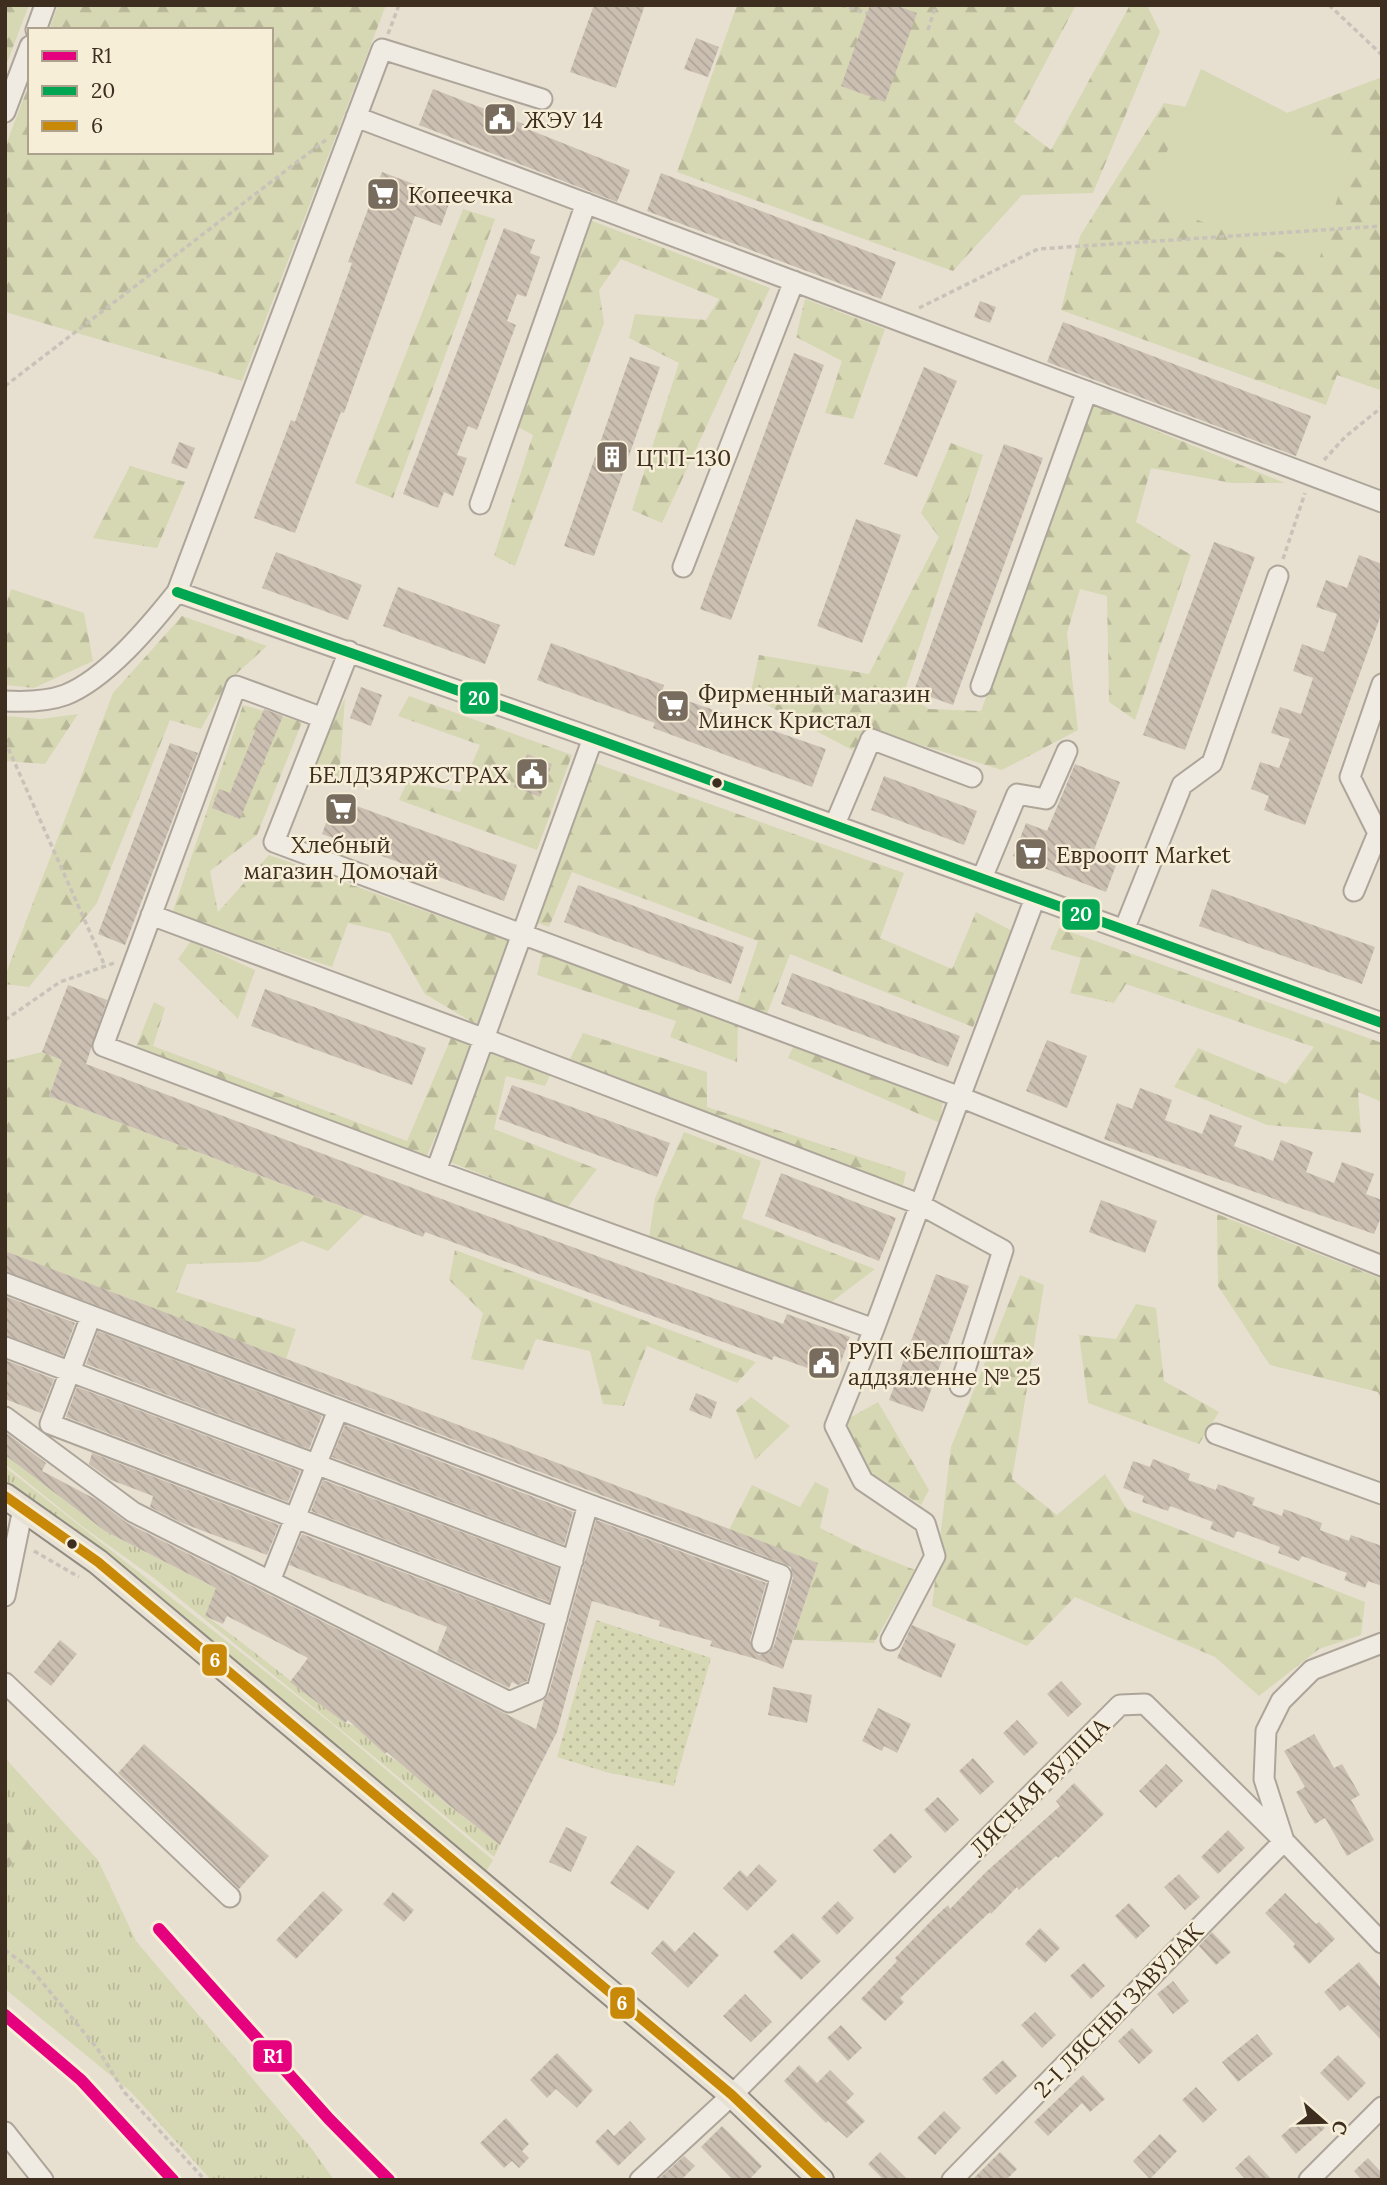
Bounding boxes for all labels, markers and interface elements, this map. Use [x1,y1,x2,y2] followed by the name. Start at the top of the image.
[28,28,273,154] legend
[91,42,112,69] text: R1
[91,77,115,104] text: 20
[481,100,519,138] public building icon: ЖЭУ 14
[524,105,603,134] place label: ЖЭУ 14
[91,112,103,139] text: 6
[364,175,402,213] supermarket icon: Копеечка
[408,180,513,209] place label: Копеечка
[593,438,631,476] building icon: ЦТП-130
[636,443,731,472] place label: ЦТП-130
[698,679,931,734] place label: Фирменный магазин Минск Кристал
[459,681,499,715] line badge: 20
[468,686,490,710] text: 20
[654,687,692,725] supermarket icon: Фирменный магазин Минск Кристал
[513,755,551,793] public building icon: БЕЛДЗЯРЖСТРАХ
[308,760,509,789] place label: БЕЛДЗЯРЖСТРАХ
[710,776,724,790] unlabelled marker
[322,790,360,828] supermarket icon: Хлебный магазин Домочай
[243,830,439,885] place label: Хлебный магазин Домочай
[1012,835,1050,873] supermarket icon: Евроопт Market
[1056,840,1231,869] place label: Евроопт Market
[1061,898,1101,931] line badge: 20
[1070,902,1092,926] text: 20
[848,1336,1041,1391] place label: РУП «Белпошта» аддзяленне № 25
[805,1344,843,1382] public building icon: РУП «Белпошта» аддзяленне № 25
[65,1537,79,1551] unlabelled marker
[201,1643,228,1677] line badge: 6
[210,1648,221,1672] text: 6
[963,1711,1115,1863] street label: ЛЯСНАЯ ВУЛІЦА
[1027,1916,1209,2103] street label: 2-І ЛЯСНЫ ЗАВУЛАК
[609,1986,636,2020] line badge: 6
[617,1991,628,2015] text: 6
[252,2039,293,2073] line badge: R1
[263,2044,283,2068] text: R1
[1289,2087,1359,2157] north arrow
[1326,2118,1353,2138] text: С

